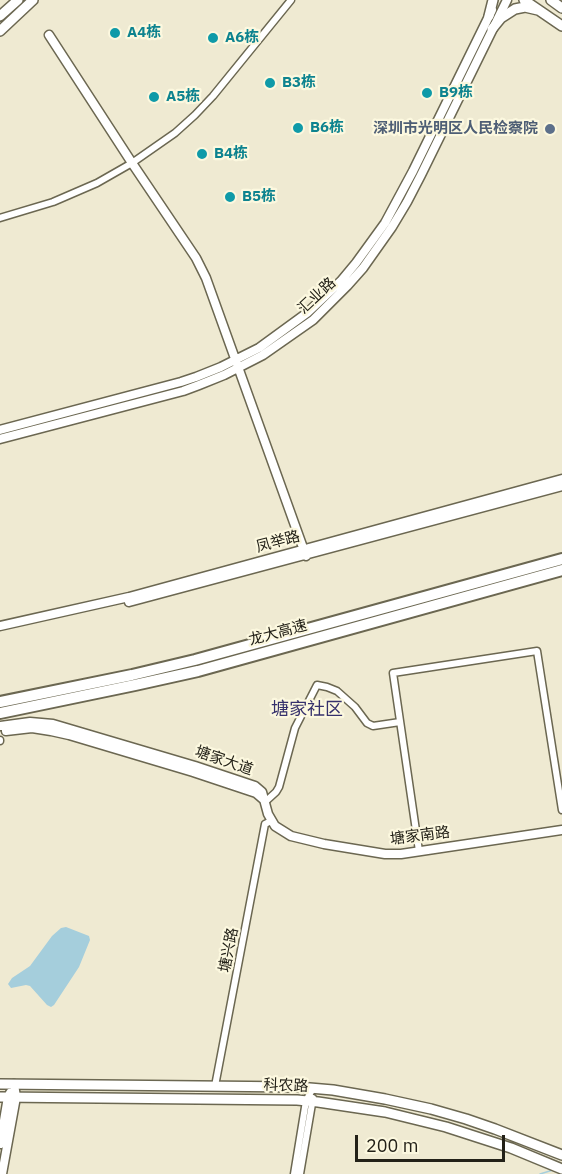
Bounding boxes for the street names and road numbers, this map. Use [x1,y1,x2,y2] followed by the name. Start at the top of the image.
[294,274,340,318] street label: 汇业路
[254,527,302,557] street label: 凤举路
[247,617,309,649] street label: 龙大高速
[193,743,255,779] street label: 塘家大道
[389,823,451,849] street label: 塘家南路
[216,926,242,974] street label: 塘兴路
[263,1076,309,1096] street label: 科农路

